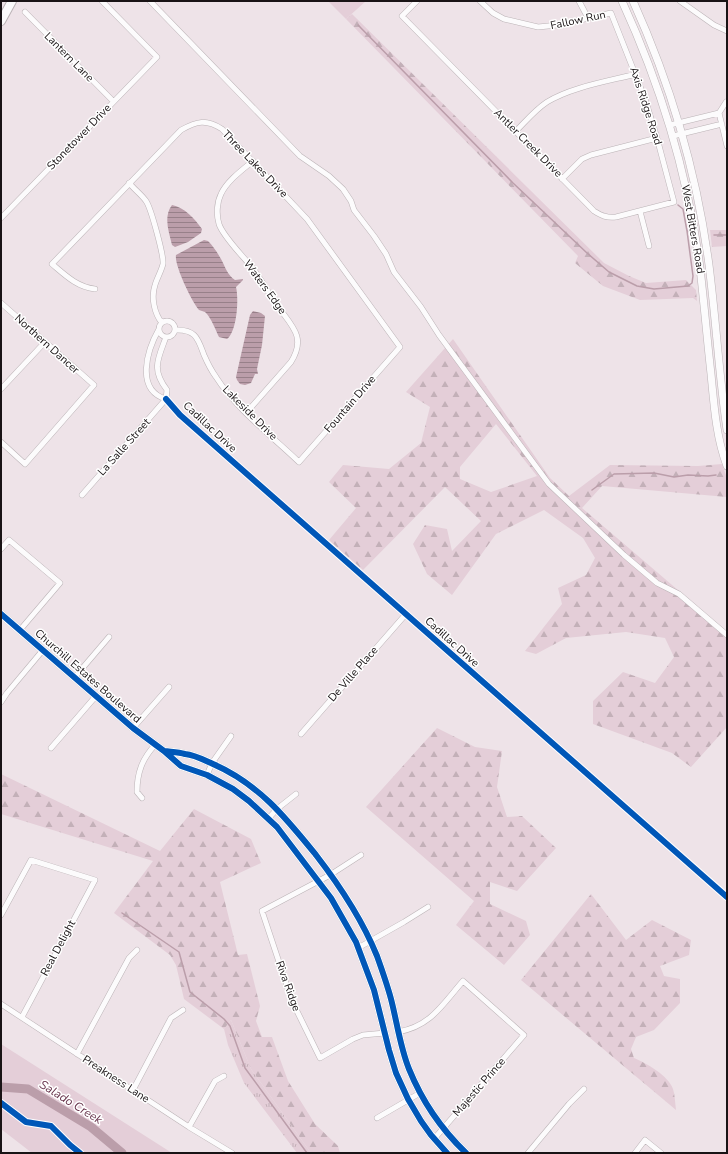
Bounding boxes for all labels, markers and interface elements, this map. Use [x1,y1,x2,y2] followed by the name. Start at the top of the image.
[549,7,607,33] street label: Fallow Run
[41,29,97,85] street label: Lantern Lane
[626,65,666,147] street label: Axis Ridge Road
[44,101,115,173] street label: Stonetower Drive
[490,105,566,181] street label: Antler Creek Drive
[219,127,291,201] street label: Three Lakes Drive
[678,183,708,275] street label: West Bitters Road
[240,257,290,317] street label: Waters Edge
[11,311,83,377] street label: Northern Dancer
[321,372,379,436] street label: Fountain Drive
[219,382,281,444] street label: Lakeside Drive
[180,398,240,456] street label: Cadillac Drive
[94,415,154,479] street label: La Salle Street
[422,614,483,671] street label: Cadillac Drive
[32,626,144,726] street label: Churchill Estates Boulevard
[325,643,381,705] street label: De Ville Place
[37,917,79,979] street label: Real Delight
[272,959,304,1013] street label: Riva Ridge
[79,1052,153,1106] street label: Preakness Lane
[449,1054,509,1120] street label: Majestic Prince
[36,1076,106,1128] water label: Salado Creek

